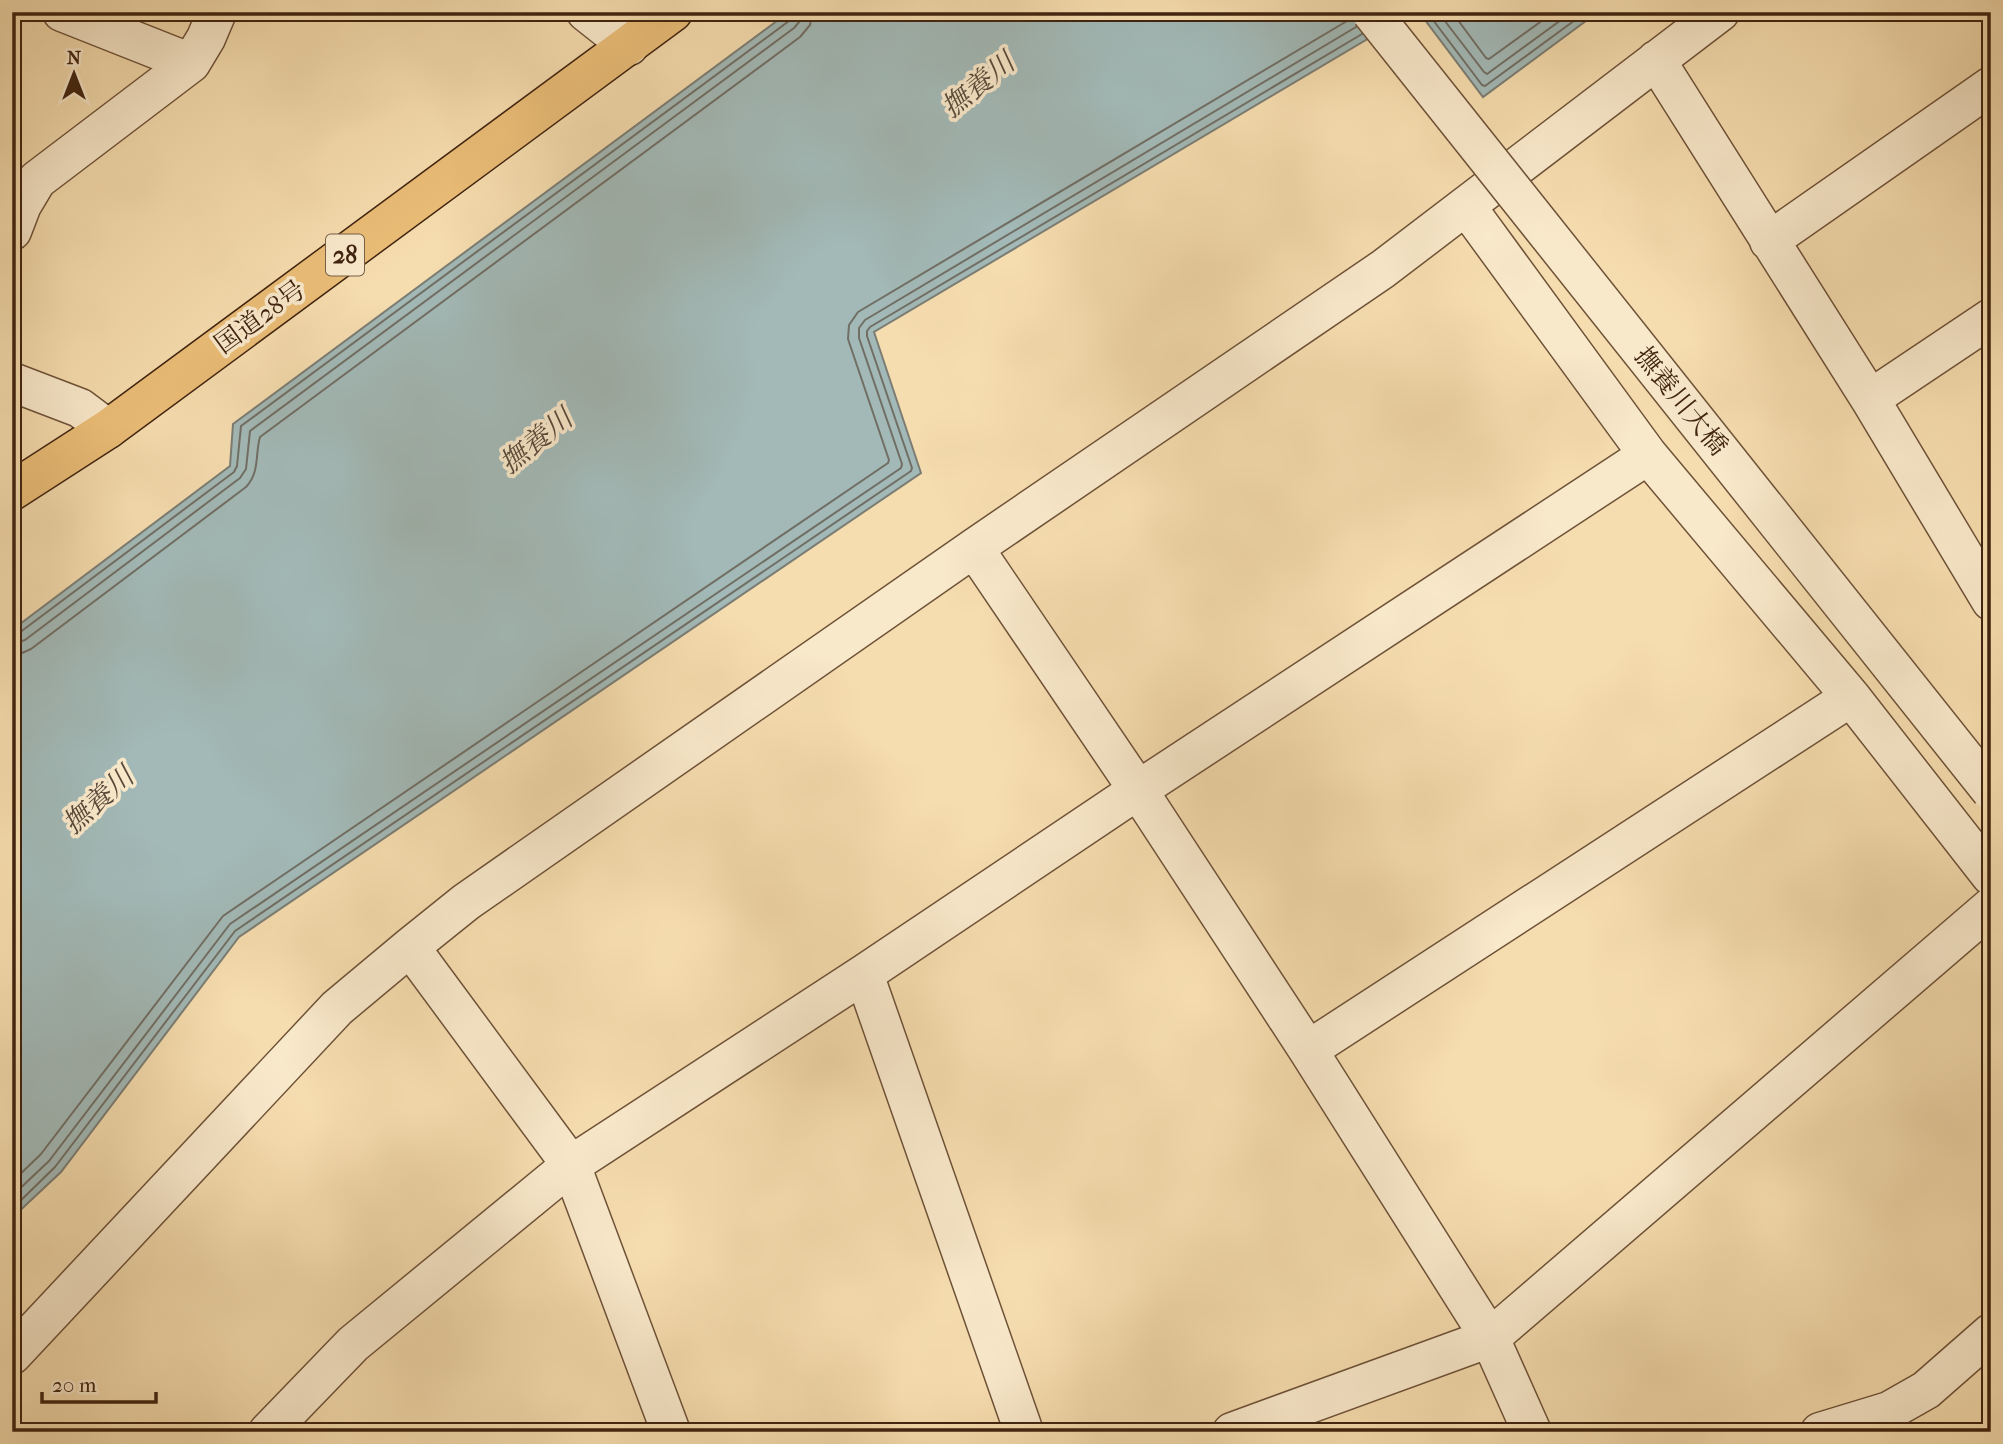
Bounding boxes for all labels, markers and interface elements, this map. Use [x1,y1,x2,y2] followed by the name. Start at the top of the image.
[38,38,108,108] north arrow
[935,44,1023,124] water label: 撫養川
[67,47,82,69] text: N
[326,234,364,276] road number: 28
[209,274,311,360] street label: 国道28号
[1628,341,1734,461] street label: 撫養川大橋
[493,400,581,480] water label: 撫養川
[56,758,142,840] water label: 撫養川
[42,1360,156,1404] scale bar
[52,1373,97,1397] text: 20 m

